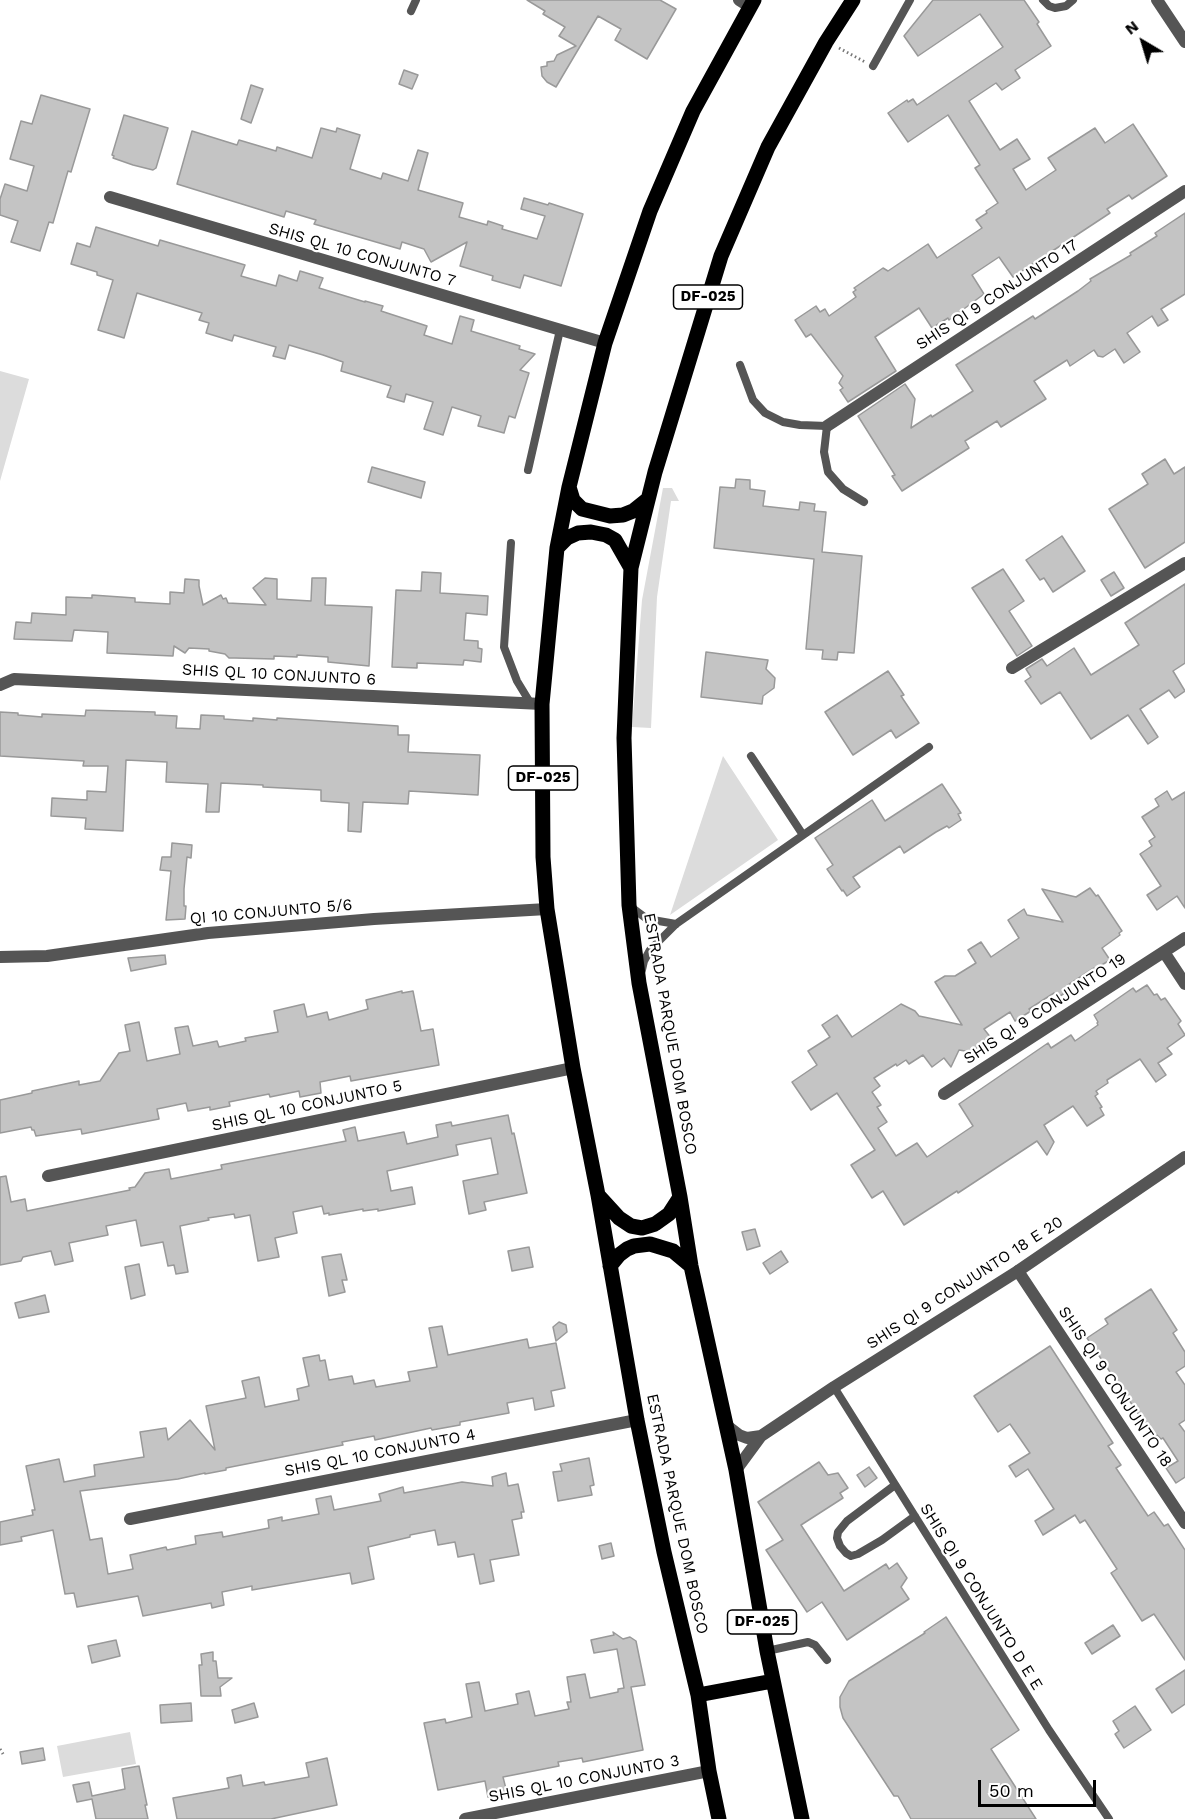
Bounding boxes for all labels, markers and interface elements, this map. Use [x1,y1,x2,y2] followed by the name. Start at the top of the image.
[1113,12,1173,72] north arrow
[1121,16,1142,39] text: N
[266,219,458,291] street label: SHIS QL 10 CONJUNTO 7
[913,236,1081,354] street label: SHIS QI 9 CONJUNTO 17
[674,285,742,309] road number: DF-025
[181,660,377,690] street label: SHIS QL 10 CONJUNTO 6
[508,766,578,790] road number: DF-025
[189,895,353,929] street label: QI 10 CONJUNTO 5/6
[639,912,701,1156] street label: ESTRADA PARQUE DOM BOSCO
[960,949,1130,1069] street label: SHIS QI 9 CONJUNTO 19
[210,1076,404,1136] street label: SHIS QL 10 CONJUNTO 5
[863,1212,1067,1354] street label: SHIS QI 9 CONJUNTO 18 E 20
[1054,1303,1176,1471] street label: SHIS QI 9 CONJUNTO 18
[642,1392,712,1636] street label: ESTRADA PARQUE DOM BOSCO
[283,1425,477,1481] street label: SHIS QL 10 CONJUNTO 4
[916,1500,1046,1694] street label: SHIS QI 9 CONJUNTO D E E
[728,1610,796,1634] road number: DF-025
[487,1751,681,1807] street label: SHIS QL 10 CONJUNTO 3
[981,1768,1100,1806] scale bar
[989,1780,1034,1801] text: 50 m

